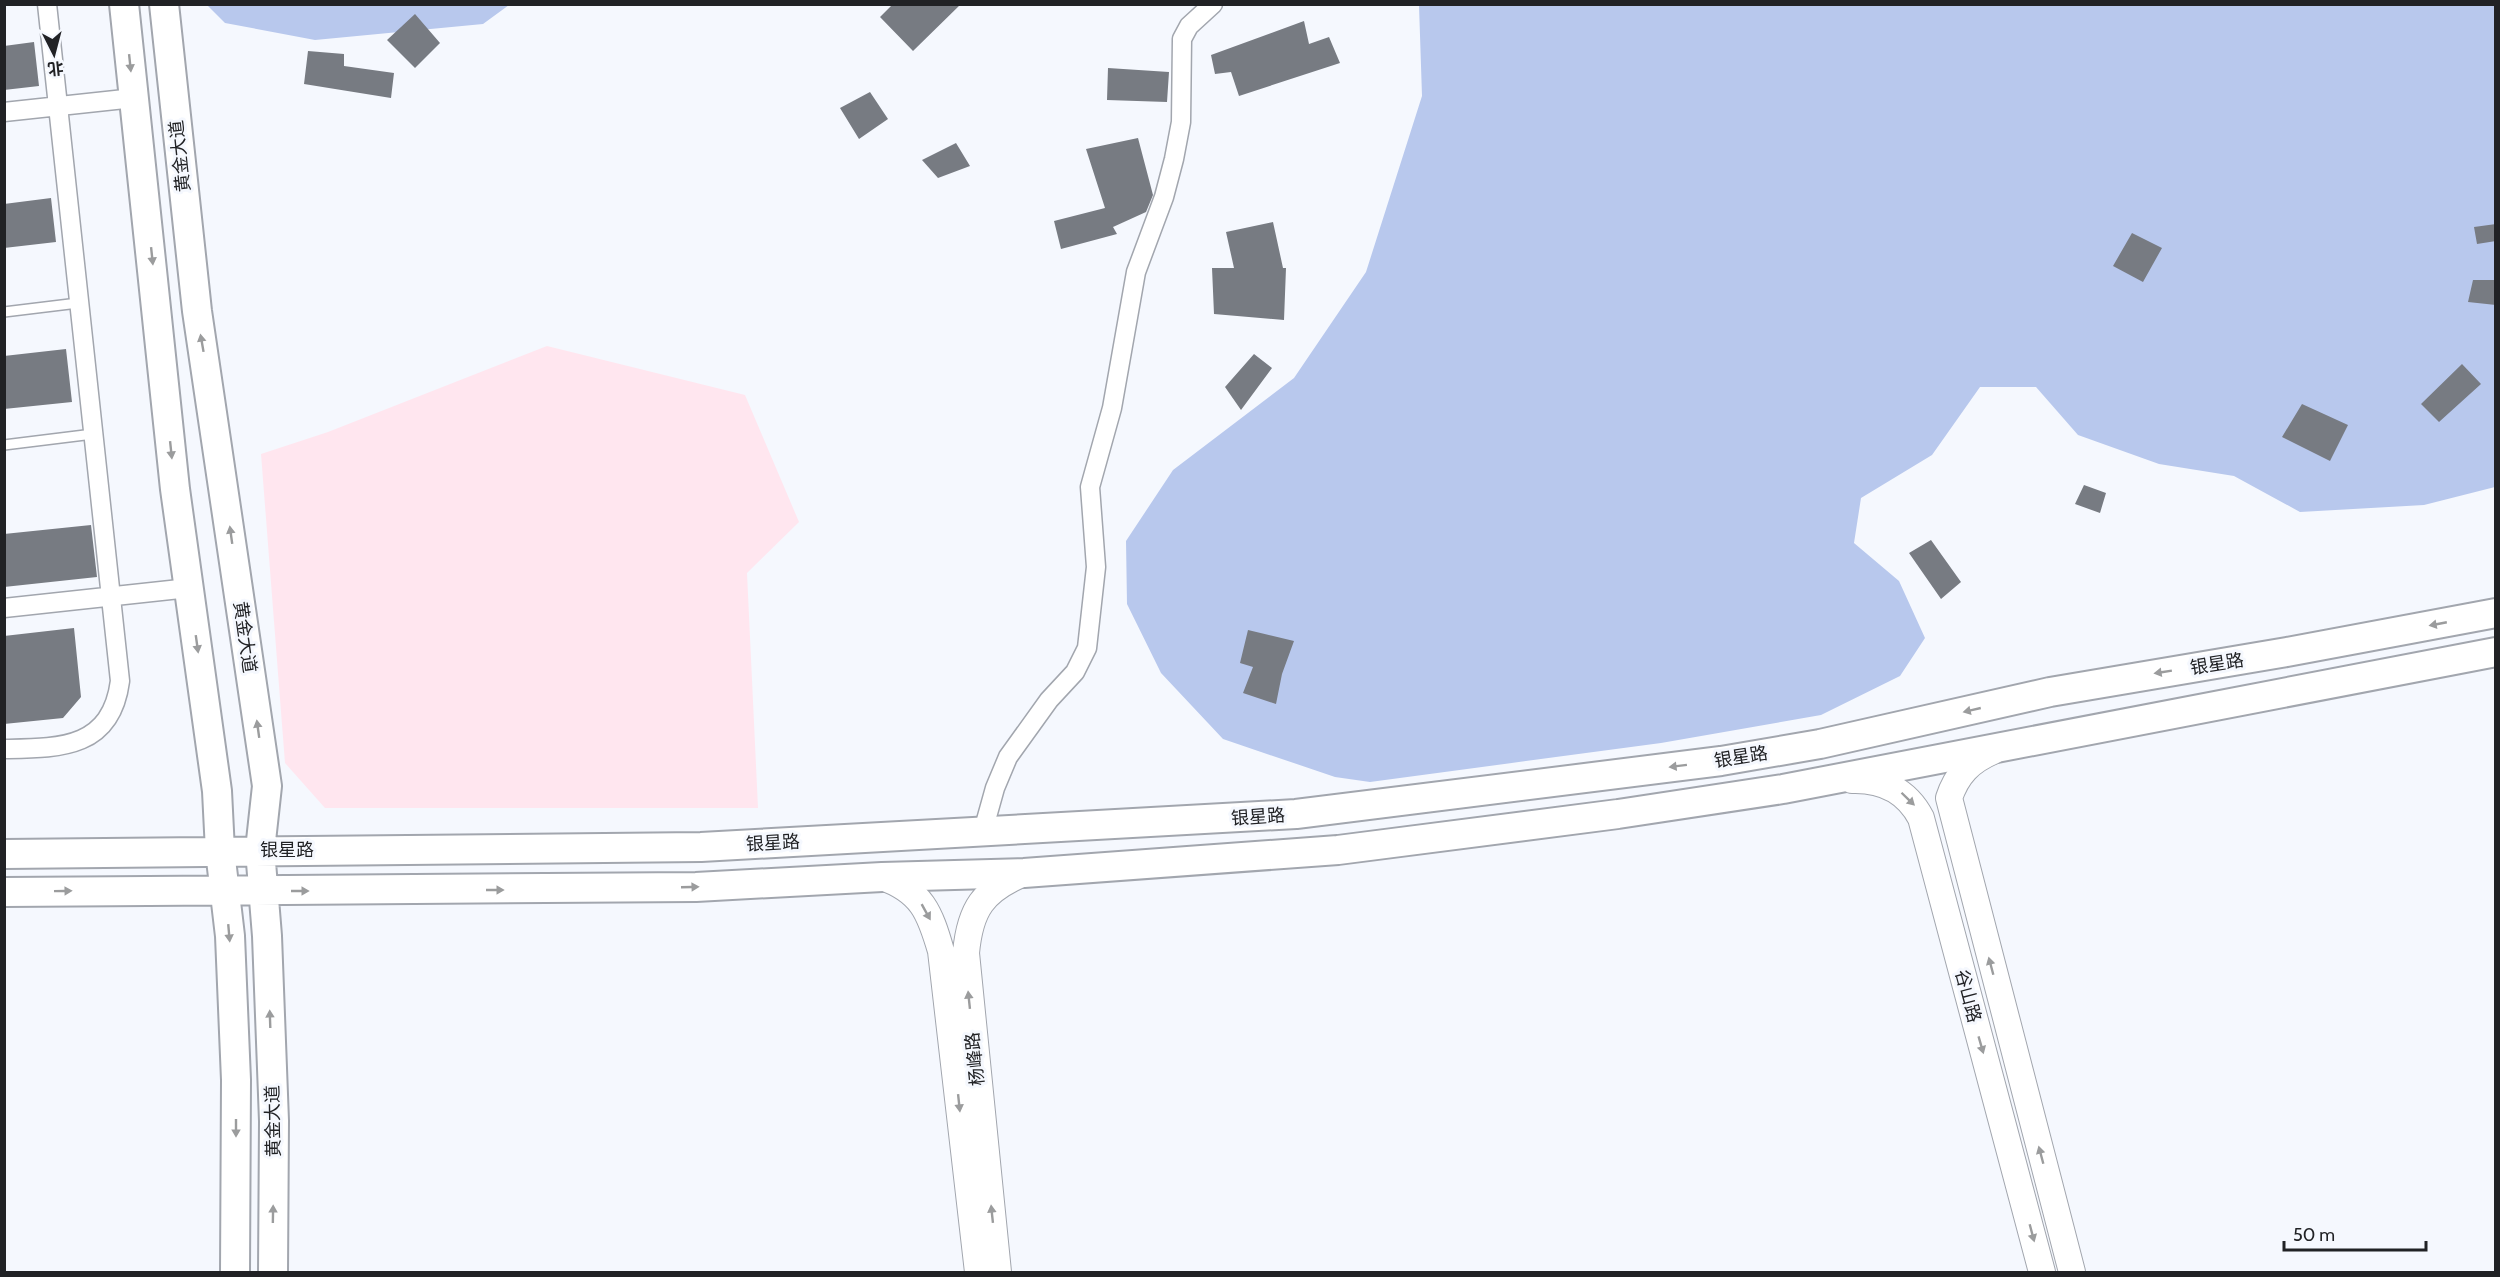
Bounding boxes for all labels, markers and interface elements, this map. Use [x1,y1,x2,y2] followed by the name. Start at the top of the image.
[24,24,84,84] north arrow
[125,53,135,72] one-way arrow
[47,58,64,79] text: 北
[165,119,195,193] street label: 黄金大道
[147,247,156,266] one-way arrow
[197,333,206,352] one-way arrow
[167,441,176,460] one-way arrow
[226,526,235,545] one-way arrow
[229,600,261,674] street label: 黄金大道
[2428,620,2447,629] one-way arrow
[192,634,201,653] one-way arrow
[2189,649,2245,679] street label: 银星路
[2154,668,2173,677] one-way arrow
[1962,706,1981,715] one-way arrow
[254,719,263,738] one-way arrow
[1713,742,1769,772] street label: 银星路
[1668,762,1687,771] one-way arrow
[1900,792,1914,806] one-way arrow
[1230,804,1286,830] street label: 银星路
[745,831,801,855] street label: 银星路
[260,839,314,861] street label: 银星路
[680,882,699,892] one-way arrow
[485,885,504,895] one-way arrow
[53,886,72,896] one-way arrow
[290,886,309,896] one-way arrow
[921,904,932,920] one-way arrow
[224,923,234,942] one-way arrow
[1986,957,1996,976] one-way arrow
[1950,967,1986,1025] street label: 谷山路
[964,990,974,1009] one-way arrow
[266,1010,275,1029] one-way arrow
[961,1031,989,1087] street label: 杨峰路
[1977,1036,1986,1054] one-way arrow
[261,1085,285,1157] street label: 黄金大道
[954,1093,964,1112] one-way arrow
[231,1118,241,1137] one-way arrow
[2035,1146,2045,1164] one-way arrow
[268,1205,278,1224] one-way arrow
[987,1205,996,1224] one-way arrow
[2284,1214,2426,1252] scale bar
[2028,1224,2037,1242] one-way arrow
[2293,1224,2335,1246] text: 50 m

